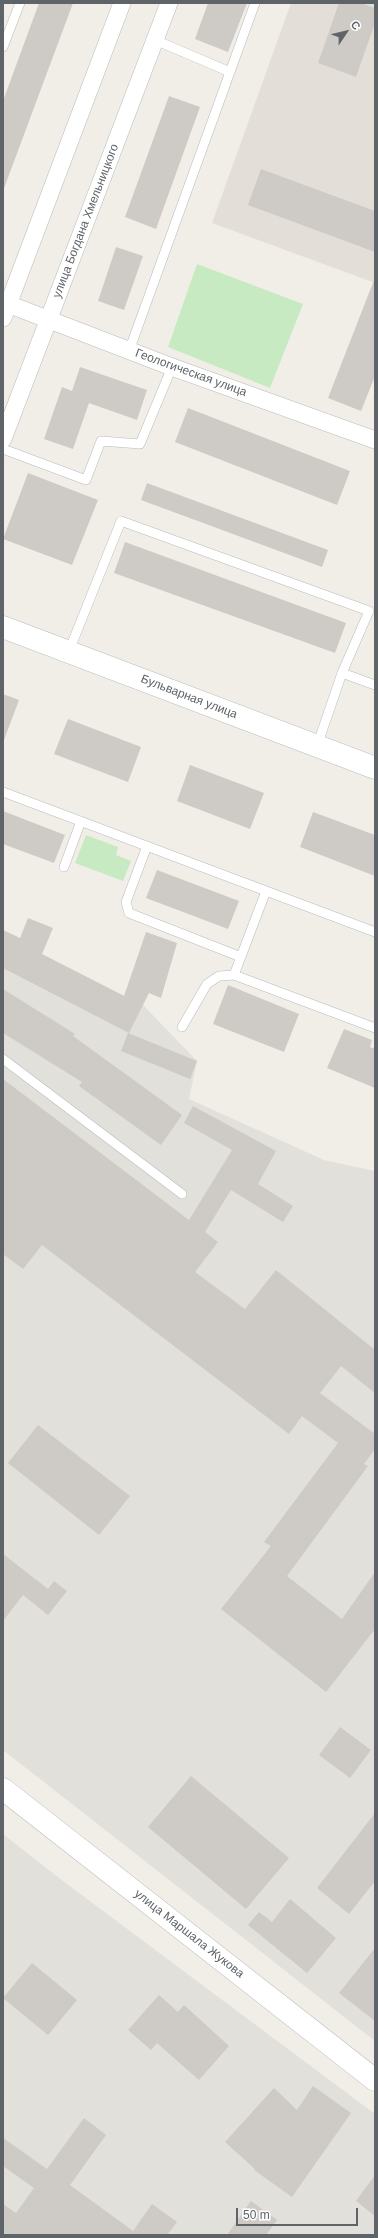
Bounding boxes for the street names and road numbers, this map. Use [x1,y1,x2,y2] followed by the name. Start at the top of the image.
[50,142,122,300] street label: улица Богдана Хмельницкого
[133,346,249,400] street label: Геологическая улица
[139,672,239,722] street label: Бульварная улица
[131,1887,247,1981] street label: улица Маршала Жукова

